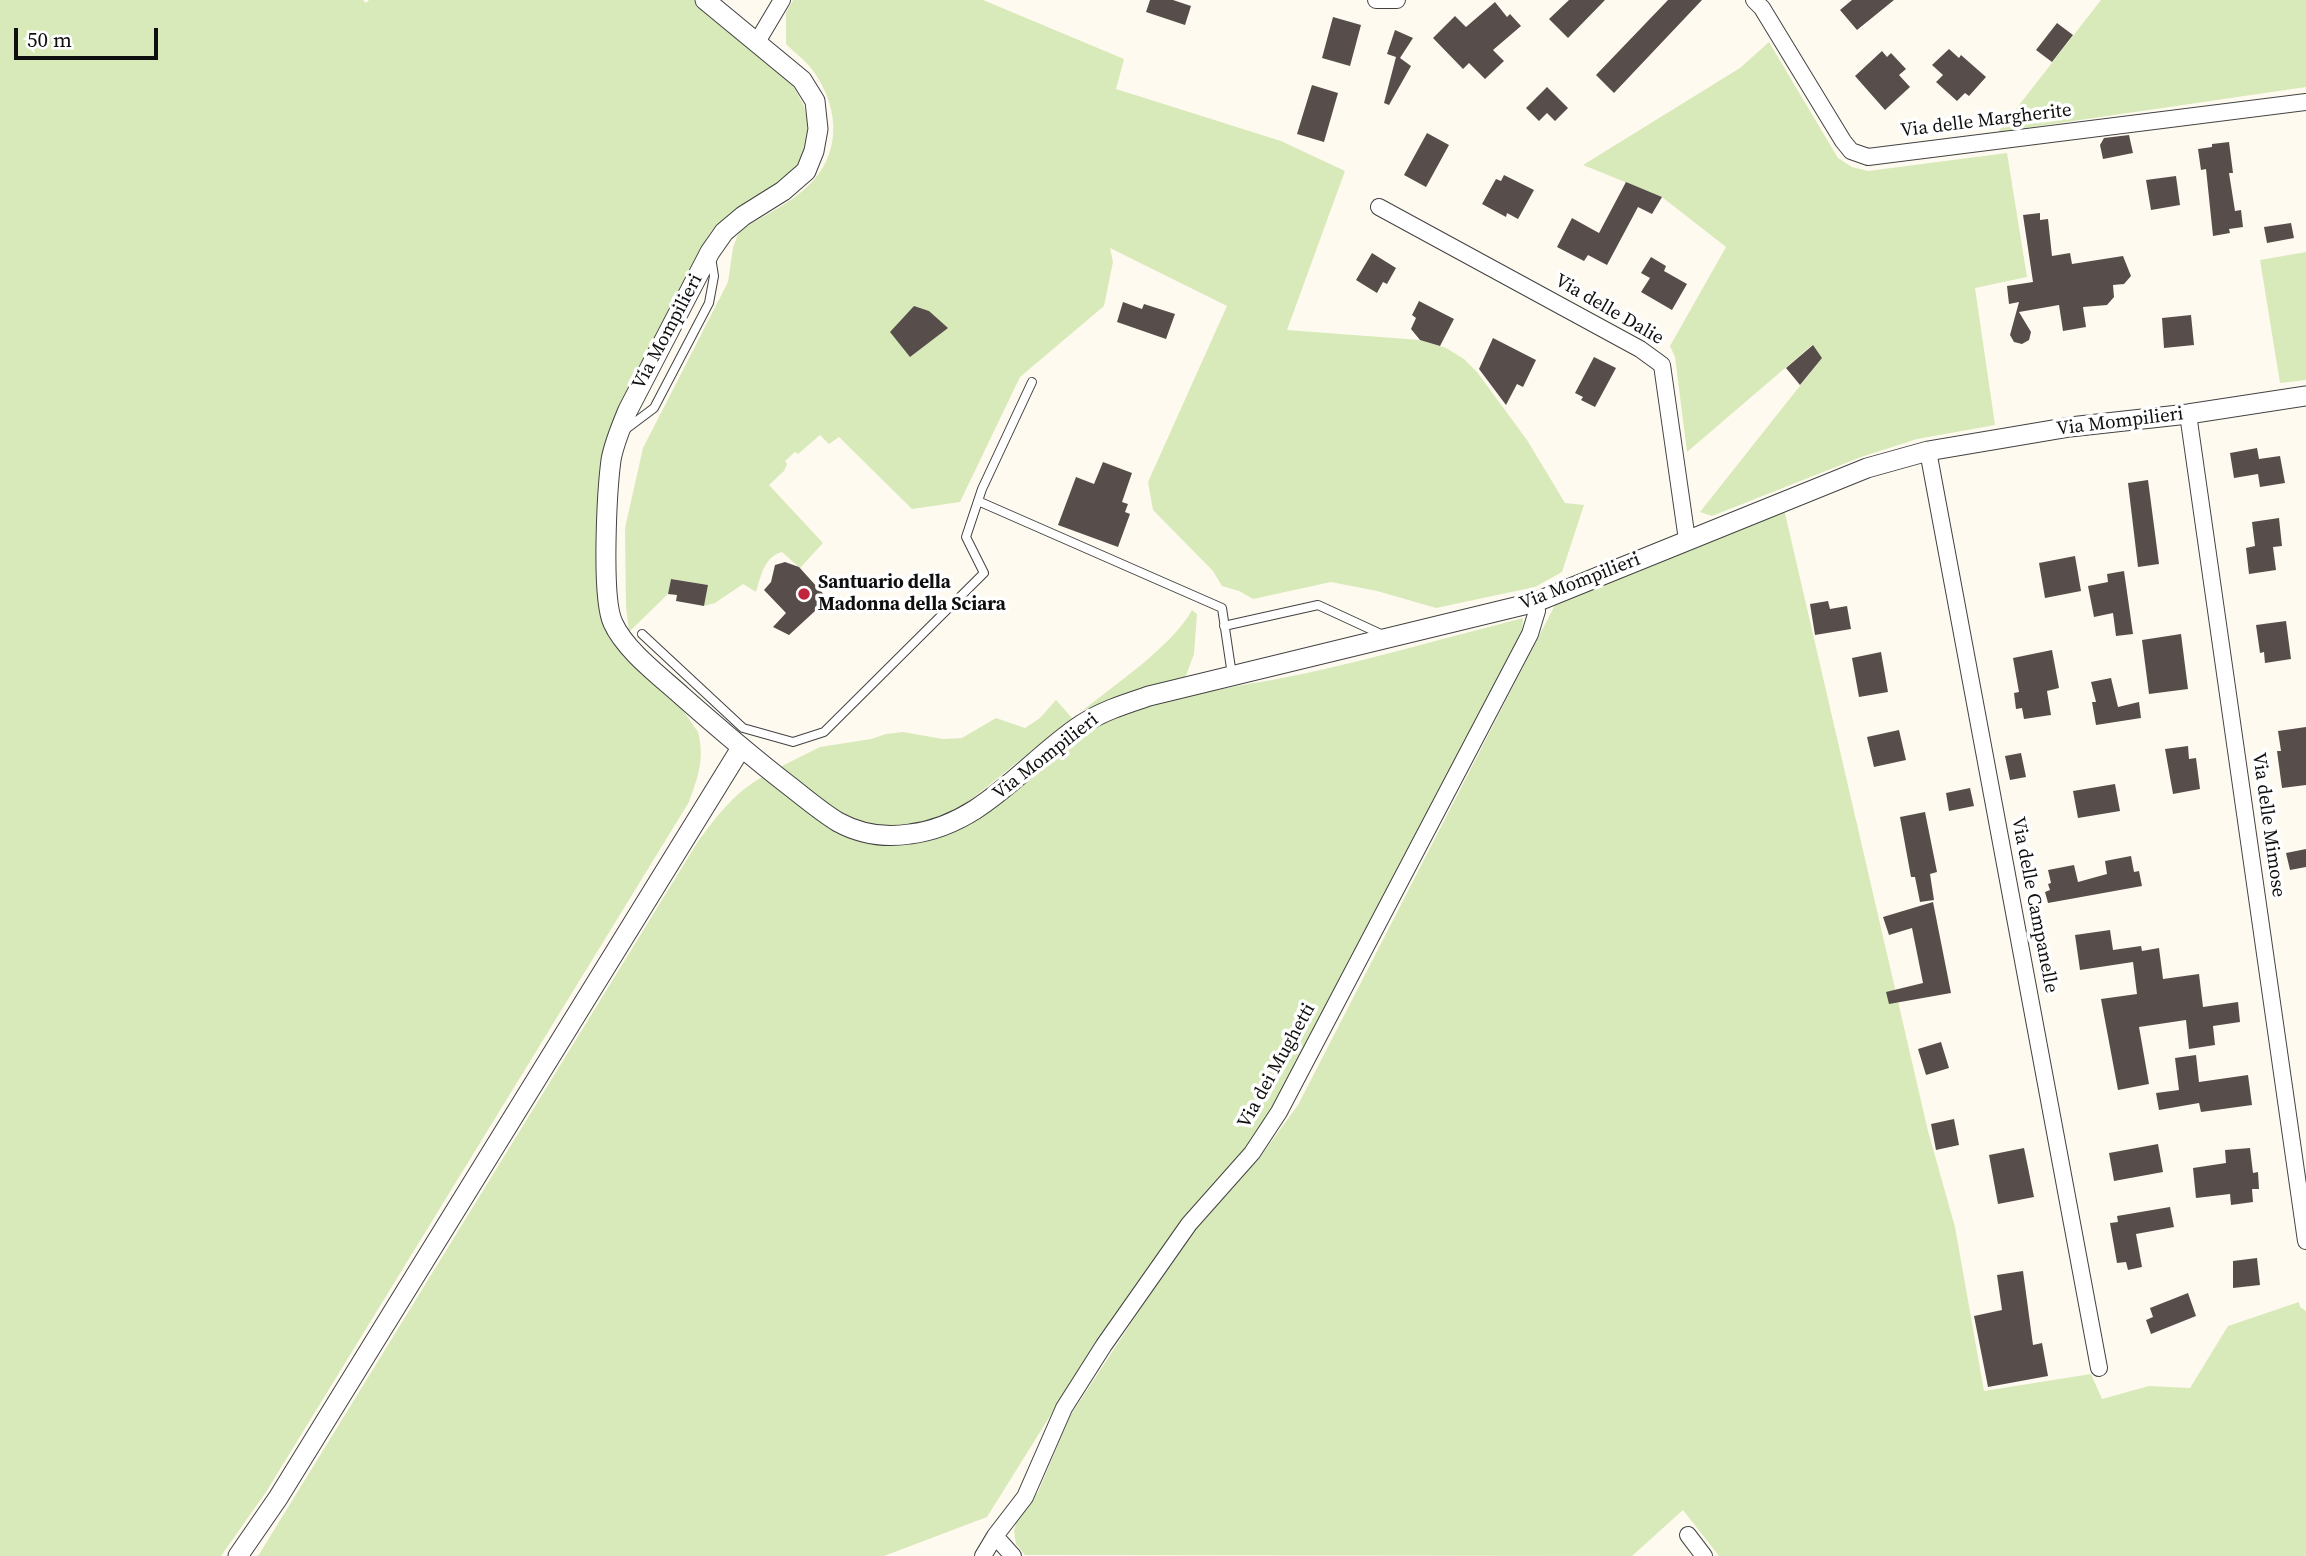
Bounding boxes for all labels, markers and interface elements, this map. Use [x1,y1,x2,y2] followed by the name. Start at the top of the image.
[18,14,161,58] scale bar
[27,25,72,54] text: 50 m
[1899,99,2073,143] street label: Via delle Margherite
[628,270,708,394] street label: Via Mompilieri
[1551,270,1667,350] street label: Via delle Dalie
[2055,403,2185,441] street label: Via Mompilieri
[1516,549,1644,615] street label: Via Mompilieri
[818,572,1006,616] place label: Santuario della Madonna della Sciara
[796,586,812,602] marker: Santuario della Madonna della Sciara
[989,709,1103,805] street label: Via Mompilieri
[2247,751,2289,899] street label: Via delle Mimose
[2006,815,2062,995] street label: Via delle Campanelle
[1233,1000,1321,1132] street label: Via dei Mughetti

